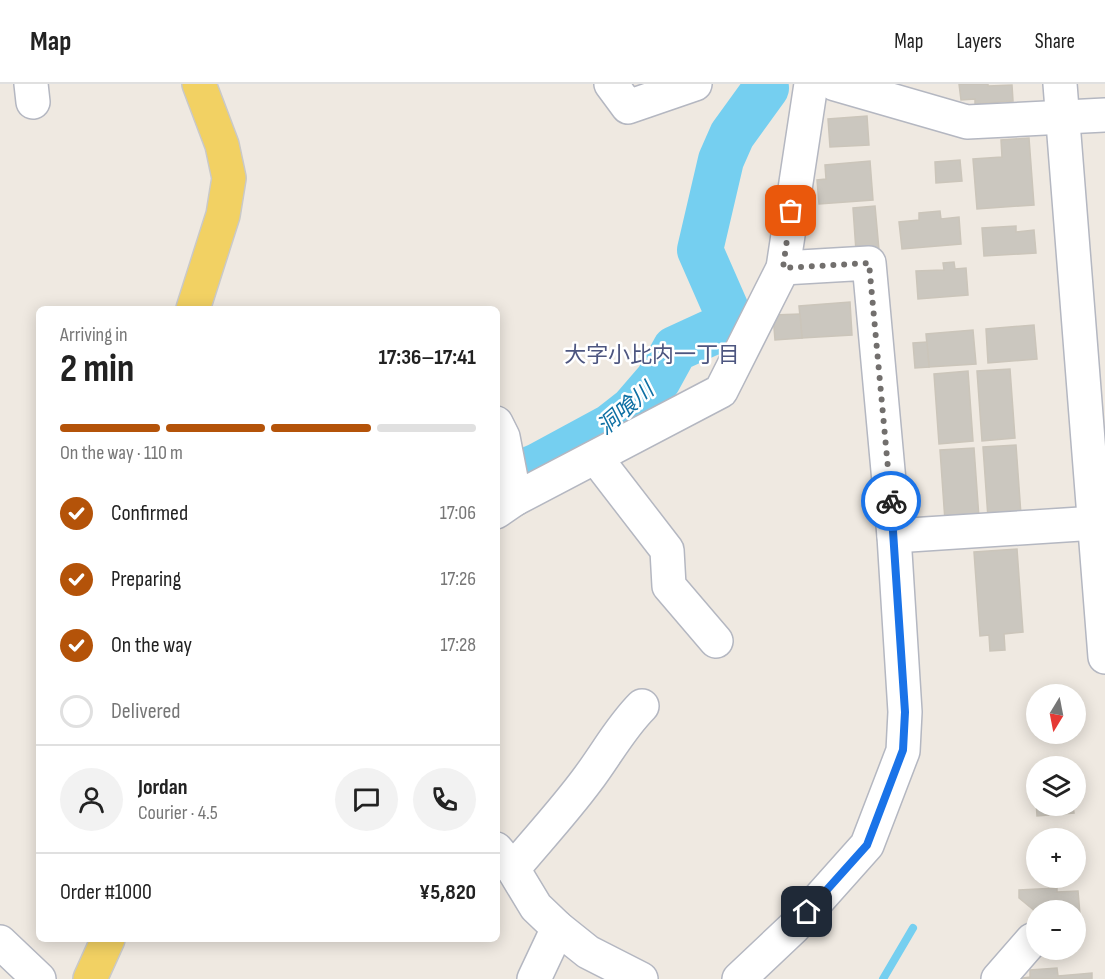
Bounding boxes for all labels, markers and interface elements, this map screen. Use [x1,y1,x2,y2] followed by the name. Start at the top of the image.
[30,25,71,58] text: Map
[894,29,923,54] text: Map
[956,29,1002,54] text: Layers
[1035,29,1075,54] text: Share
[765,185,816,236] pin
[774,194,807,227] icon: bag
[60,323,128,347] text: Arriving in
[564,342,740,369] district label: 大字小比内一丁目
[378,344,476,371] text: 17:36–17:41
[60,346,134,393] text: 2 min
[592,376,661,441] water label: 洞喰川
[60,441,183,465] text: On the way · 110 m
[861,471,921,531] courier
[875,485,908,518] icon: bike
[60,497,93,530] icon: check
[111,500,188,527] text: Confirmed
[440,501,476,525] text: 17:06
[60,563,93,596] icon: check
[111,566,181,593] text: Preparing
[440,567,476,591] text: 17:26
[60,629,93,662] icon: check
[111,632,192,659] text: On the way
[440,633,476,657] text: 17:28
[1026,684,1086,744] north arrow
[1026,684,1086,960] map controls
[111,698,180,725] text: Delivered
[1026,756,1086,816] button: layers
[60,768,123,831] button: person
[335,768,398,831] button: chat
[413,768,476,831] button: phone
[138,774,187,801] text: Jordan
[138,801,218,825] text: Courier · 4.5
[1026,828,1086,888] button: +
[60,879,152,906] text: Order #1000
[419,879,476,906] text: ¥5,820
[781,886,832,937] pin
[790,895,823,928] icon: home
[1026,900,1086,960] button: −

